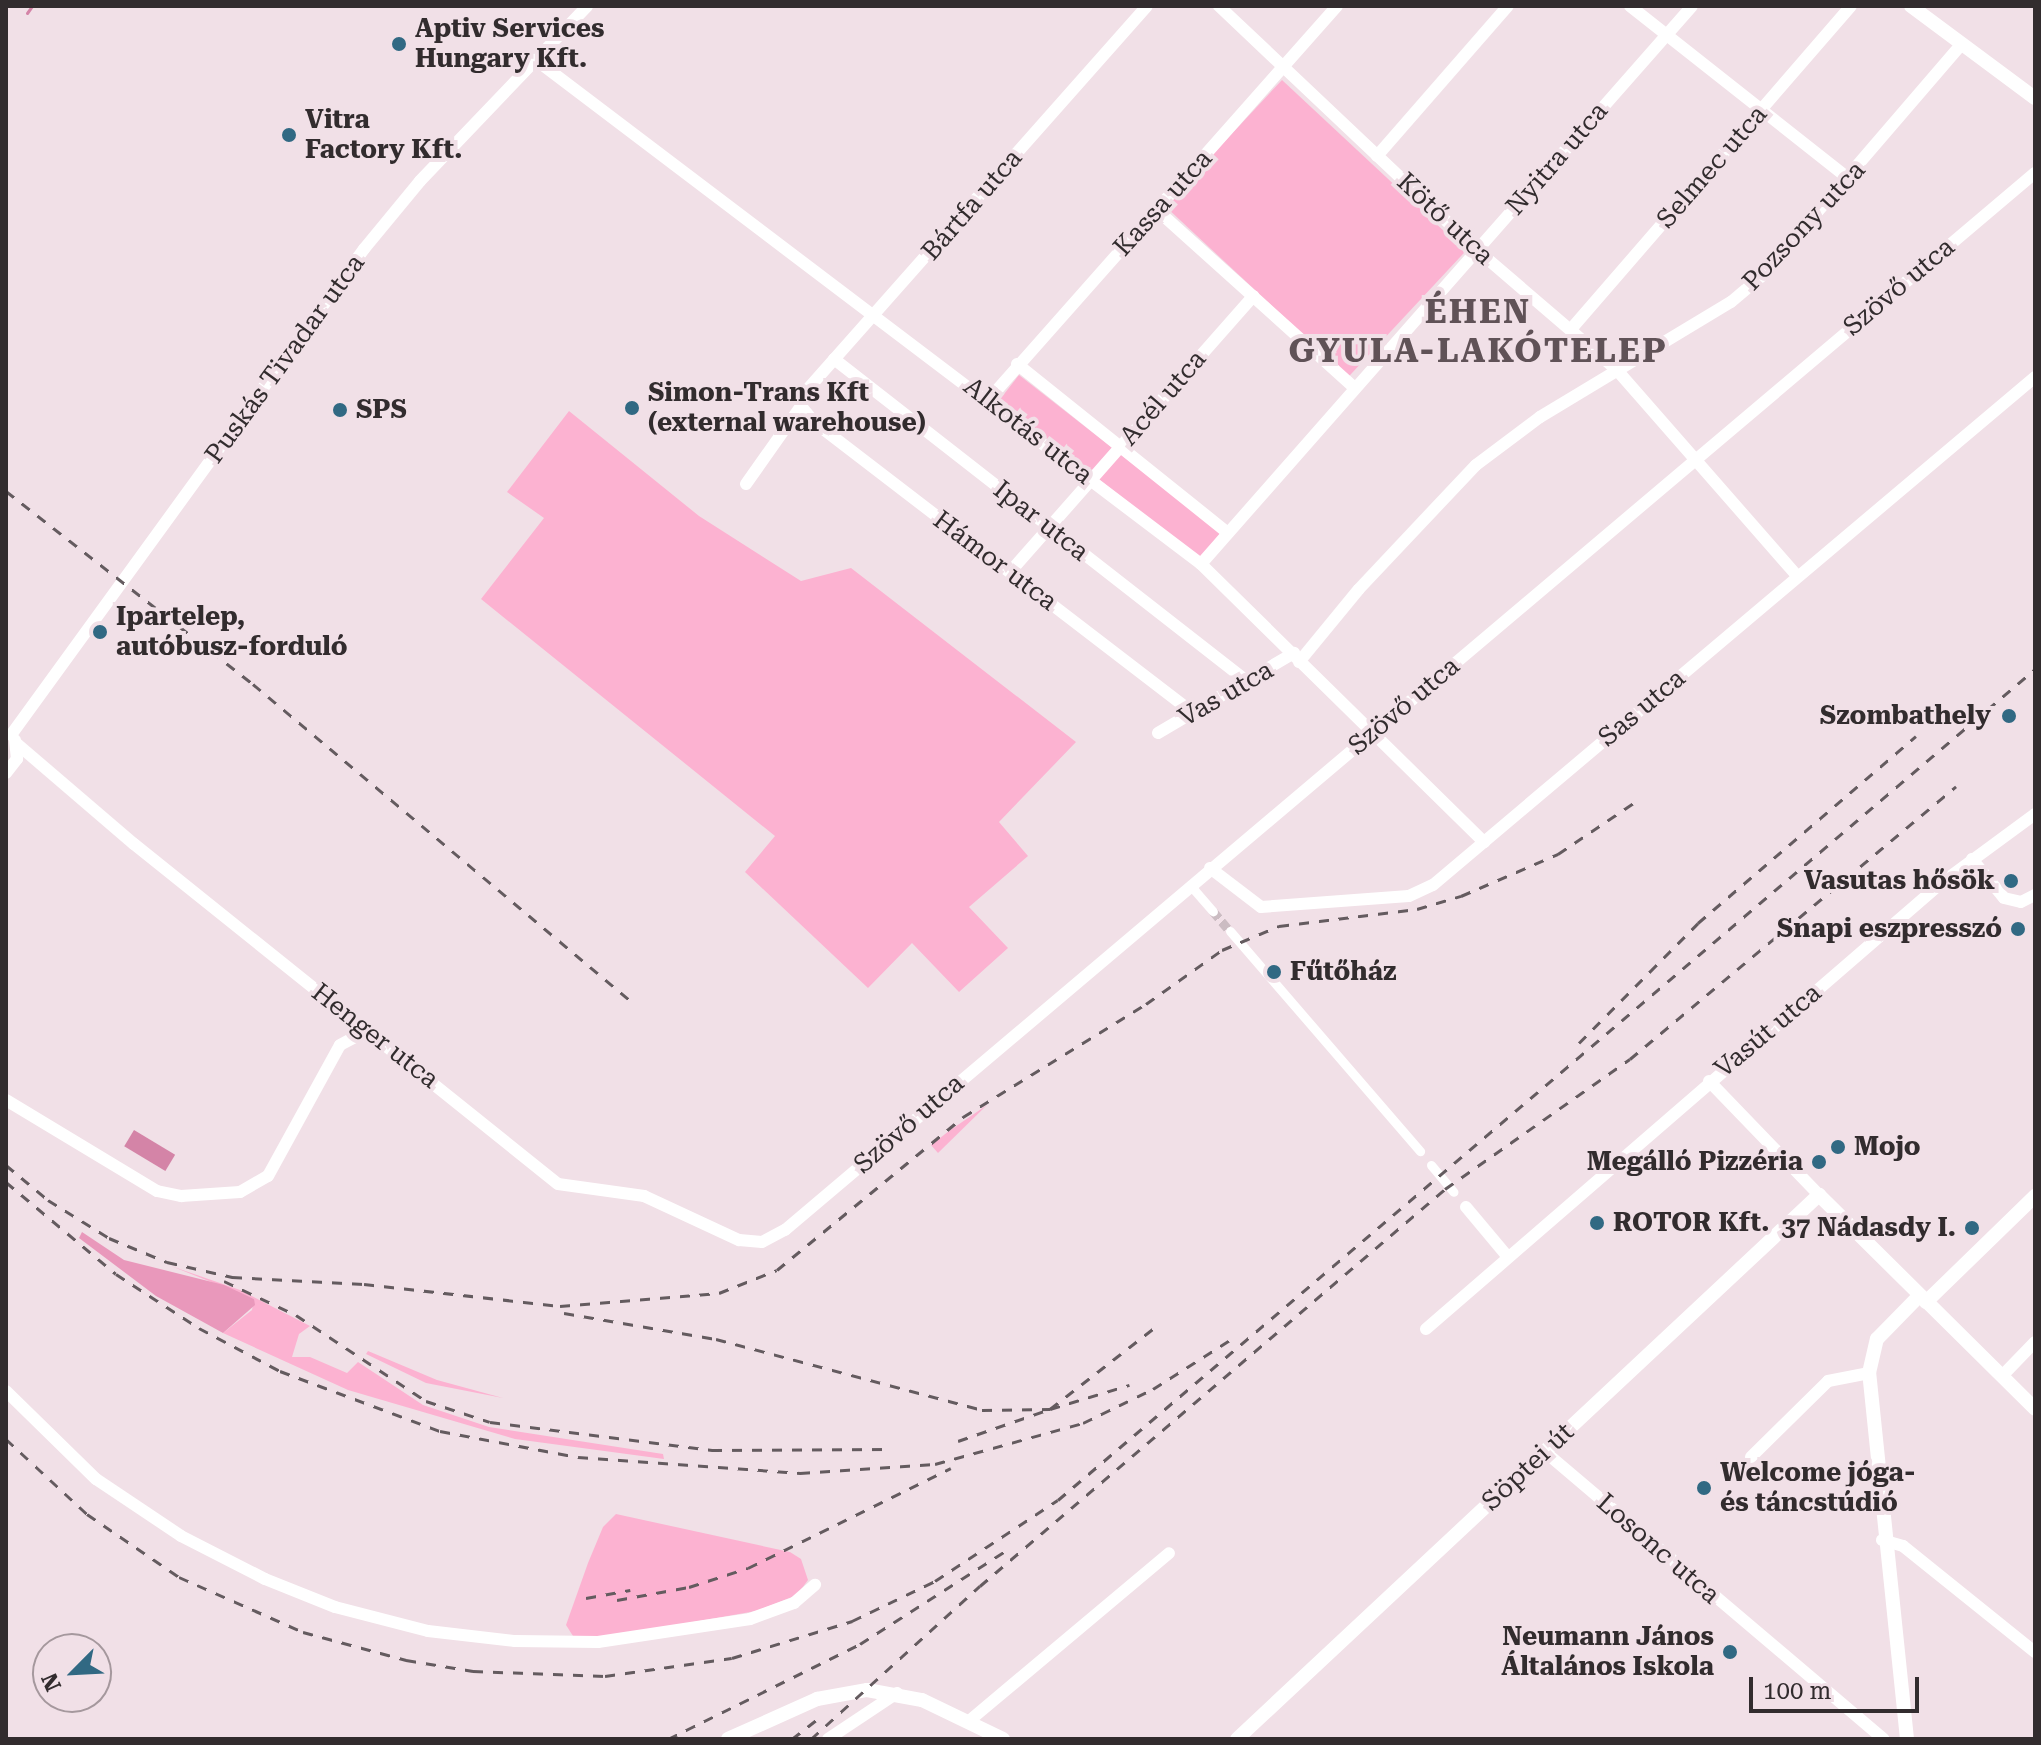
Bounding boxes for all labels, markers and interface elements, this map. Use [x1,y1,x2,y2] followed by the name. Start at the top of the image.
[415,13,604,74] place label: Aptiv Services Hungary Kft.
[390,35,408,53] marker: Aptiv Services Hungary Kft.
[1500,96,1614,222] street label: Nyitra utca
[1650,99,1774,235] street label: Selmec utca
[305,104,462,166] place label: Vitra Factory Kft.
[280,126,298,144] marker: Vitra Factory Kft.
[915,143,1029,267] street label: Bártfa utca
[1107,144,1219,262] street label: Kassa utca
[1736,155,1872,297] street label: Pozsony utca
[1390,166,1500,272] street label: Kötő utca
[1837,232,1961,342] street label: Szövő utca
[199,248,371,470] street label: Puskás Tivadar utca
[1289,291,1667,370] district label: ÉHEN GYULA-LAKÓTELEP
[1113,344,1213,452] street label: Acél utca
[957,371,1099,491] street label: Alkotás utca
[648,377,926,438] place label: Simon-Trans Kft (external warehouse)
[356,394,407,426] place label: SPS
[623,399,641,417] marker: Simon-Trans Kft (external warehouse)
[331,401,349,419] marker: SPS
[987,474,1095,568] street label: Ipar utca
[927,504,1063,618] street label: Hámor utca
[116,601,348,662] place label: Ipartelep, autóbusz-forduló
[91,623,109,641] marker: Ipartelep, autóbusz-forduló
[1342,651,1466,761] street label: Szövő utca
[1173,655,1279,733] street label: Vas utca
[1592,663,1692,753] street label: Sas utca
[1820,700,1991,732] place label: Szombathely
[1998,705,2020,727] marker: Szombathely
[1804,865,1995,897] place label: Vasutas hősök
[2002,872,2020,890] marker: Vasutas hősök
[1777,913,2002,945] place label: Snapi eszpresszó
[2009,920,2027,938] marker: Snapi eszpresszó
[1290,956,1396,988] place label: Fűtőház
[1265,963,1283,981] marker: Fűtőház
[305,977,445,1095] street label: Henger utca
[1708,977,1828,1085] street label: Vasút utca
[848,1068,970,1180] street label: Szövő utca
[1854,1131,1921,1163] place label: Mojo
[1829,1138,1847,1156] marker: Mojo
[1587,1146,1803,1178] place label: Megálló Pizzéria
[1810,1153,1828,1171] marker: Megálló Pizzéria
[1613,1207,1769,1239] place label: ROTOR Kft.
[1781,1212,1956,1244] place label: 37 Nádasdy I.
[1588,1214,1606,1232] marker: ROTOR Kft.
[1963,1219,1981,1237] marker: 37 Nádasdy I.
[1476,1417,1580,1517] street label: Söptei út
[1720,1457,1916,1518] place label: Welcome jóga- és táncstúdió
[1695,1479,1713,1497] marker: Welcome jóga- és táncstúdió
[1590,1487,1726,1611] street label: Losonc utca
[1501,1621,1714,1682] place label: Neumann János Általános Iskola
[32,1633,112,1713] north arrow
[1721,1643,1739,1661] marker: Neumann János Általános Iskola
[1753,1661,1923,1711] scale bar
[37,1669,66,1695] text: N
[1763,1677,1831,1705] text: 100 m

